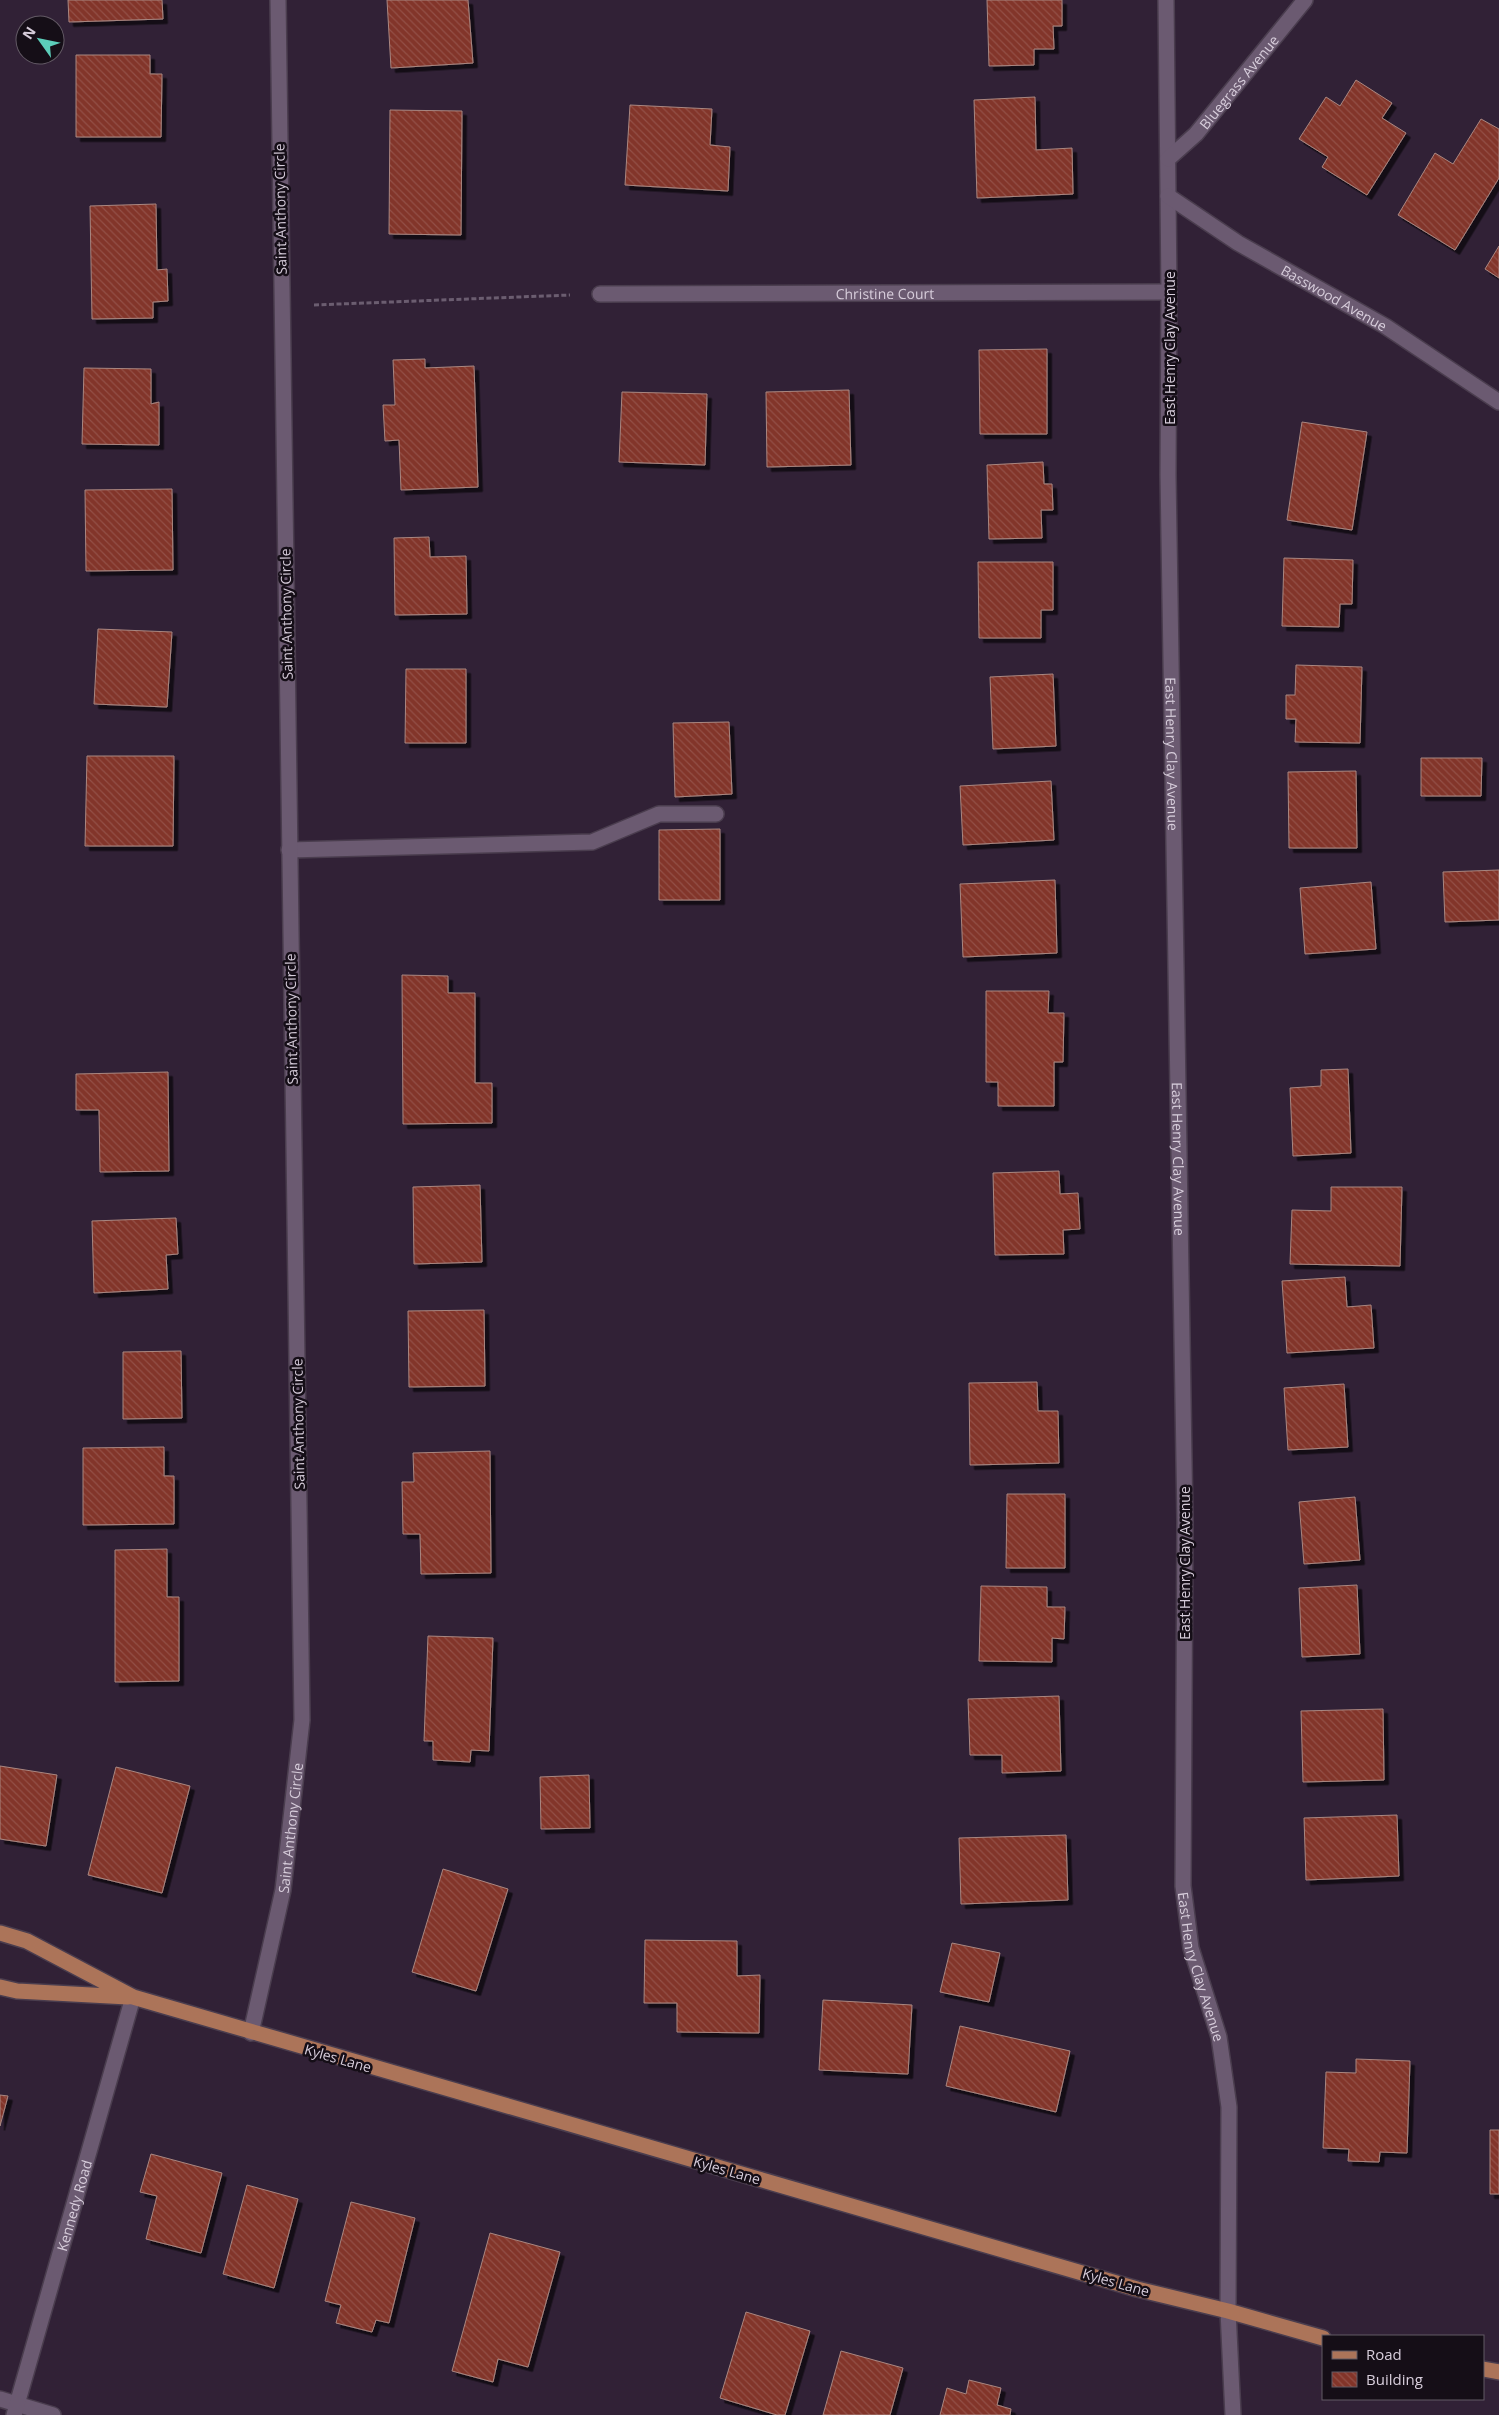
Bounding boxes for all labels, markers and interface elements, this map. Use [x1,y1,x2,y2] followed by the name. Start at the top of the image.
[15,15,65,65] north arrow
[18,23,40,43] text: N
[1195,31,1283,133] street label: Bluegrass Avenue
[269,143,291,275] street label: Saint Anthony Circle
[1278,260,1391,335] street label: Basswood Avenue
[1160,271,1179,425] street label: East Henry Clay Avenue
[836,283,934,303] street label: Christine Court
[275,548,297,680] street label: Saint Anthony Circle
[1162,677,1183,831] street label: East Henry Clay Avenue
[280,953,302,1085] street label: Saint Anthony Circle
[1168,1082,1190,1236] street label: East Henry Clay Avenue
[287,1358,309,1490] street label: Saint Anthony Circle
[1175,1486,1194,1640] street label: East Henry Clay Avenue
[273,1762,307,1894] street label: Saint Anthony Circle
[1174,1891,1229,2044] street label: East Henry Clay Avenue
[302,2039,374,2077] street label: Kyles Lane
[691,2151,763,2189] street label: Kyles Lane
[52,2157,96,2253] street label: Kennedy Road
[1080,2263,1152,2301] street label: Kyles Lane
[1322,2335,1484,2400] legend
[1366,2344,1402,2364] text: Road
[1366,2369,1423,2389] text: Building

